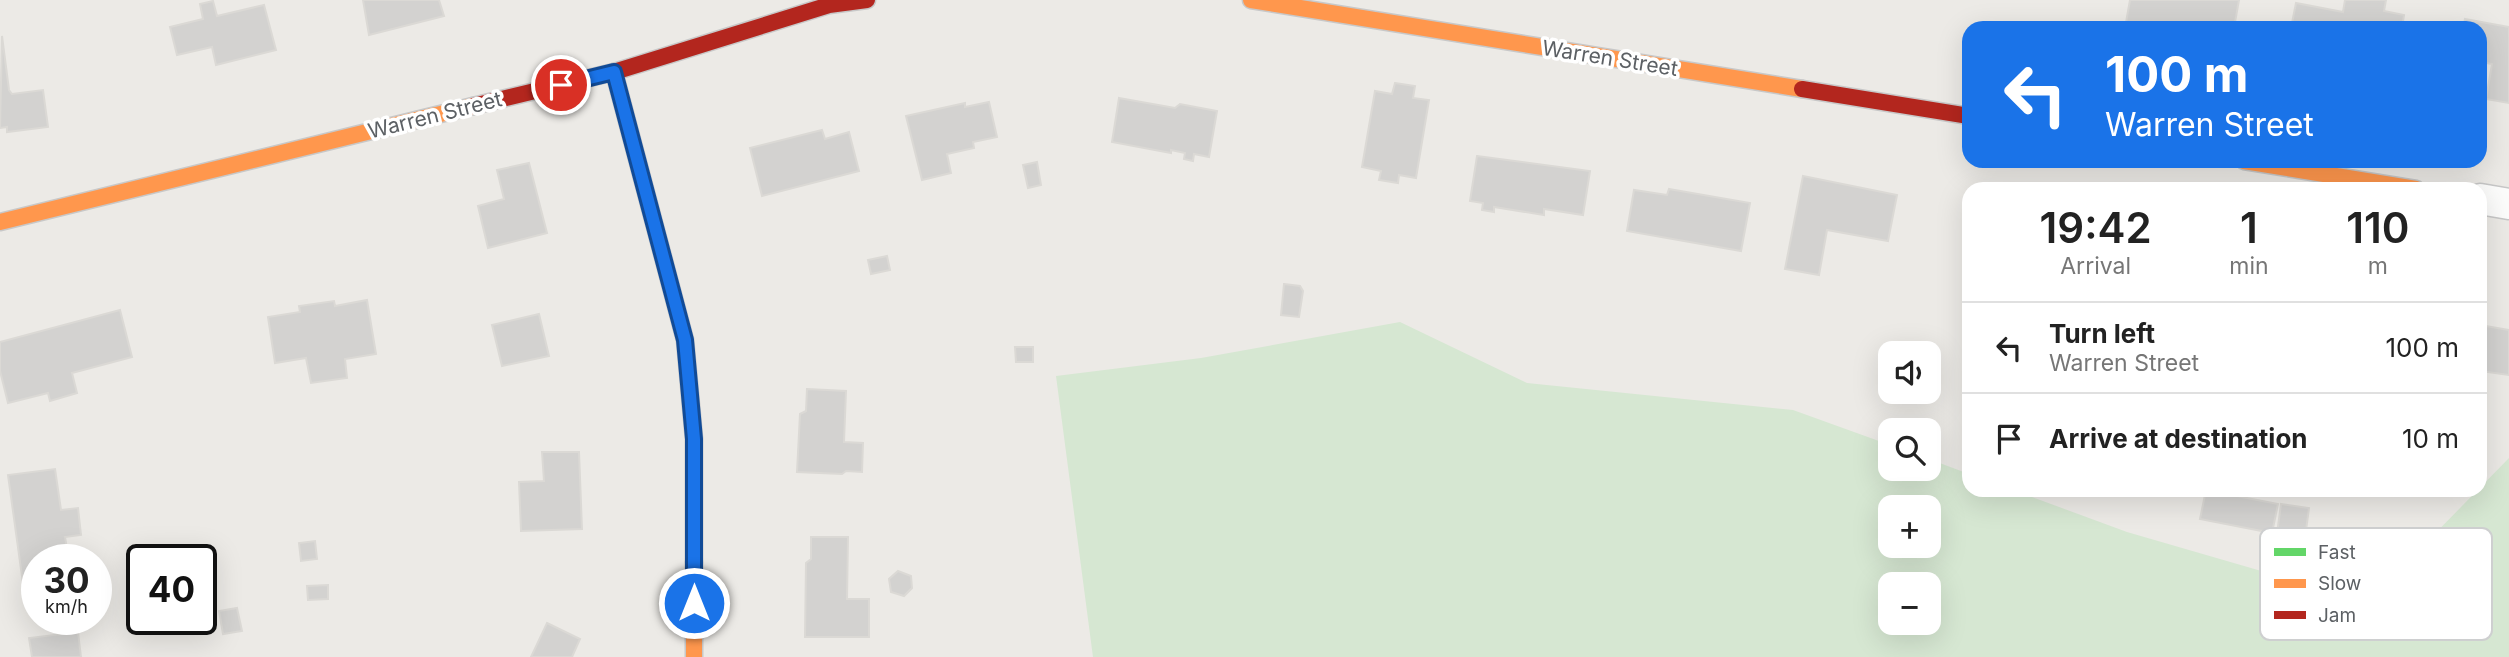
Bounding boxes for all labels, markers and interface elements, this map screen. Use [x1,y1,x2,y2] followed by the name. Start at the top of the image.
[1540,35,1680,81] street label: Warren Street
[2105,45,2249,104] text: 100 m
[1990,49,2081,140] icon: left
[531,55,591,115] pin
[542,66,580,104] icon: arrive
[365,86,505,144] street label: Warren Street
[2105,105,2314,144] text: Warren Street
[2040,202,2152,253] text: 19:42
[2240,202,2258,253] text: 1
[2346,202,2409,253] text: 110
[2060,252,2131,280] text: Arrival
[2229,252,2269,280] text: min
[2368,252,2388,280] text: m
[2049,318,2155,349] text: Turn left
[1990,329,2028,367] icon: left
[2386,332,2459,363] text: 100 m
[1878,341,1941,635] map controls
[1878,341,1941,404] button: sound
[2049,349,2199,377] text: Warren Street
[1878,418,1941,481] button: search
[1990,420,2028,458] icon: arrive
[2049,423,2308,454] text: Arrive at destination
[2402,423,2459,454] text: 10 m
[1878,495,1941,558] button: +
[2260,528,2492,640] legend
[2318,541,2356,564] text: Fast
[126,544,217,635] speed limit sign: 40
[43,559,90,601] text: 30
[657,566,731,640] position arrow
[1878,572,1941,635] button: −
[2318,572,2361,595] text: Slow
[45,596,88,617] text: km/h
[2318,604,2356,627] text: Jam

